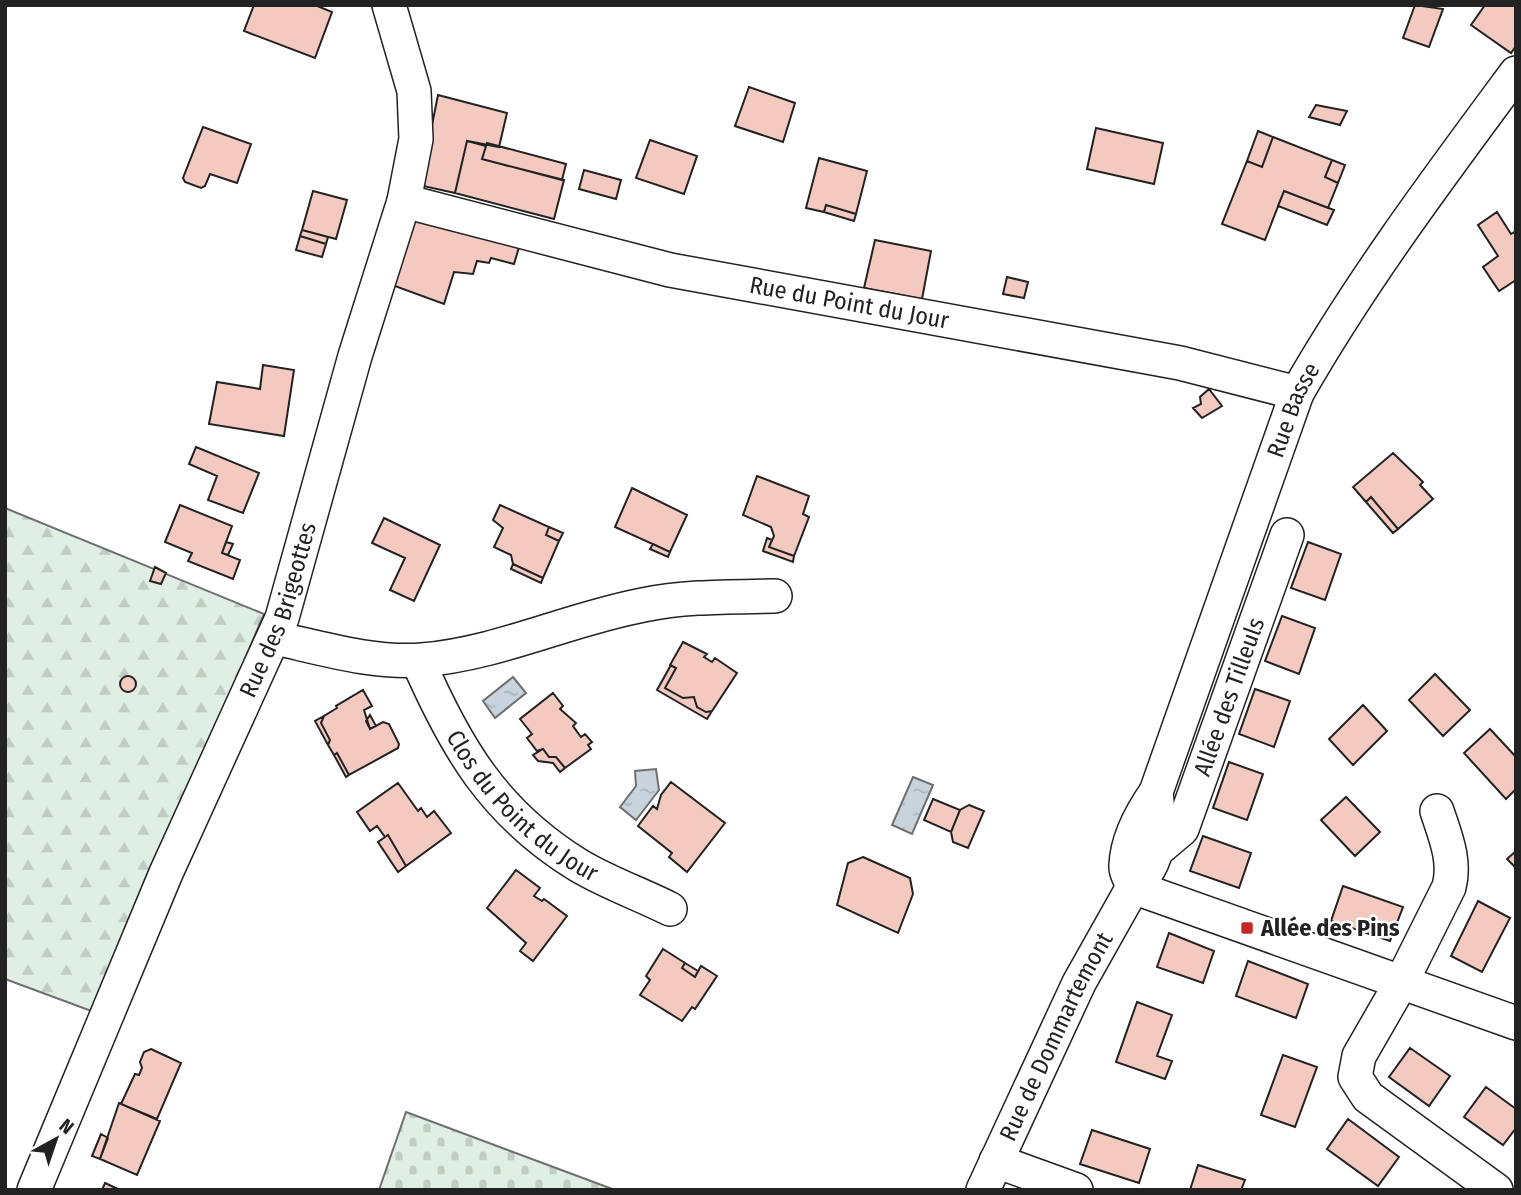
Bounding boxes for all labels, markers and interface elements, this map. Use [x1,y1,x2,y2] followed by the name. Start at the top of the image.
[747,271,952,335] street label: Rue du Point du Jour
[1261,358,1326,461] street label: Rue Basse
[234,519,322,702] street label: Rue des Brigeottes
[1188,614,1270,780] street label: Allée des Tilleuls
[441,725,603,888] street label: Clos du Point du Jour
[1260,914,1400,942] place label: Allée des Pins
[1239,920,1255,936] marker: Allée des Pins
[994,927,1119,1145] street label: Rue de Dommartemont
[21,1104,91,1174] north arrow
[55,1114,78,1139] text: N

